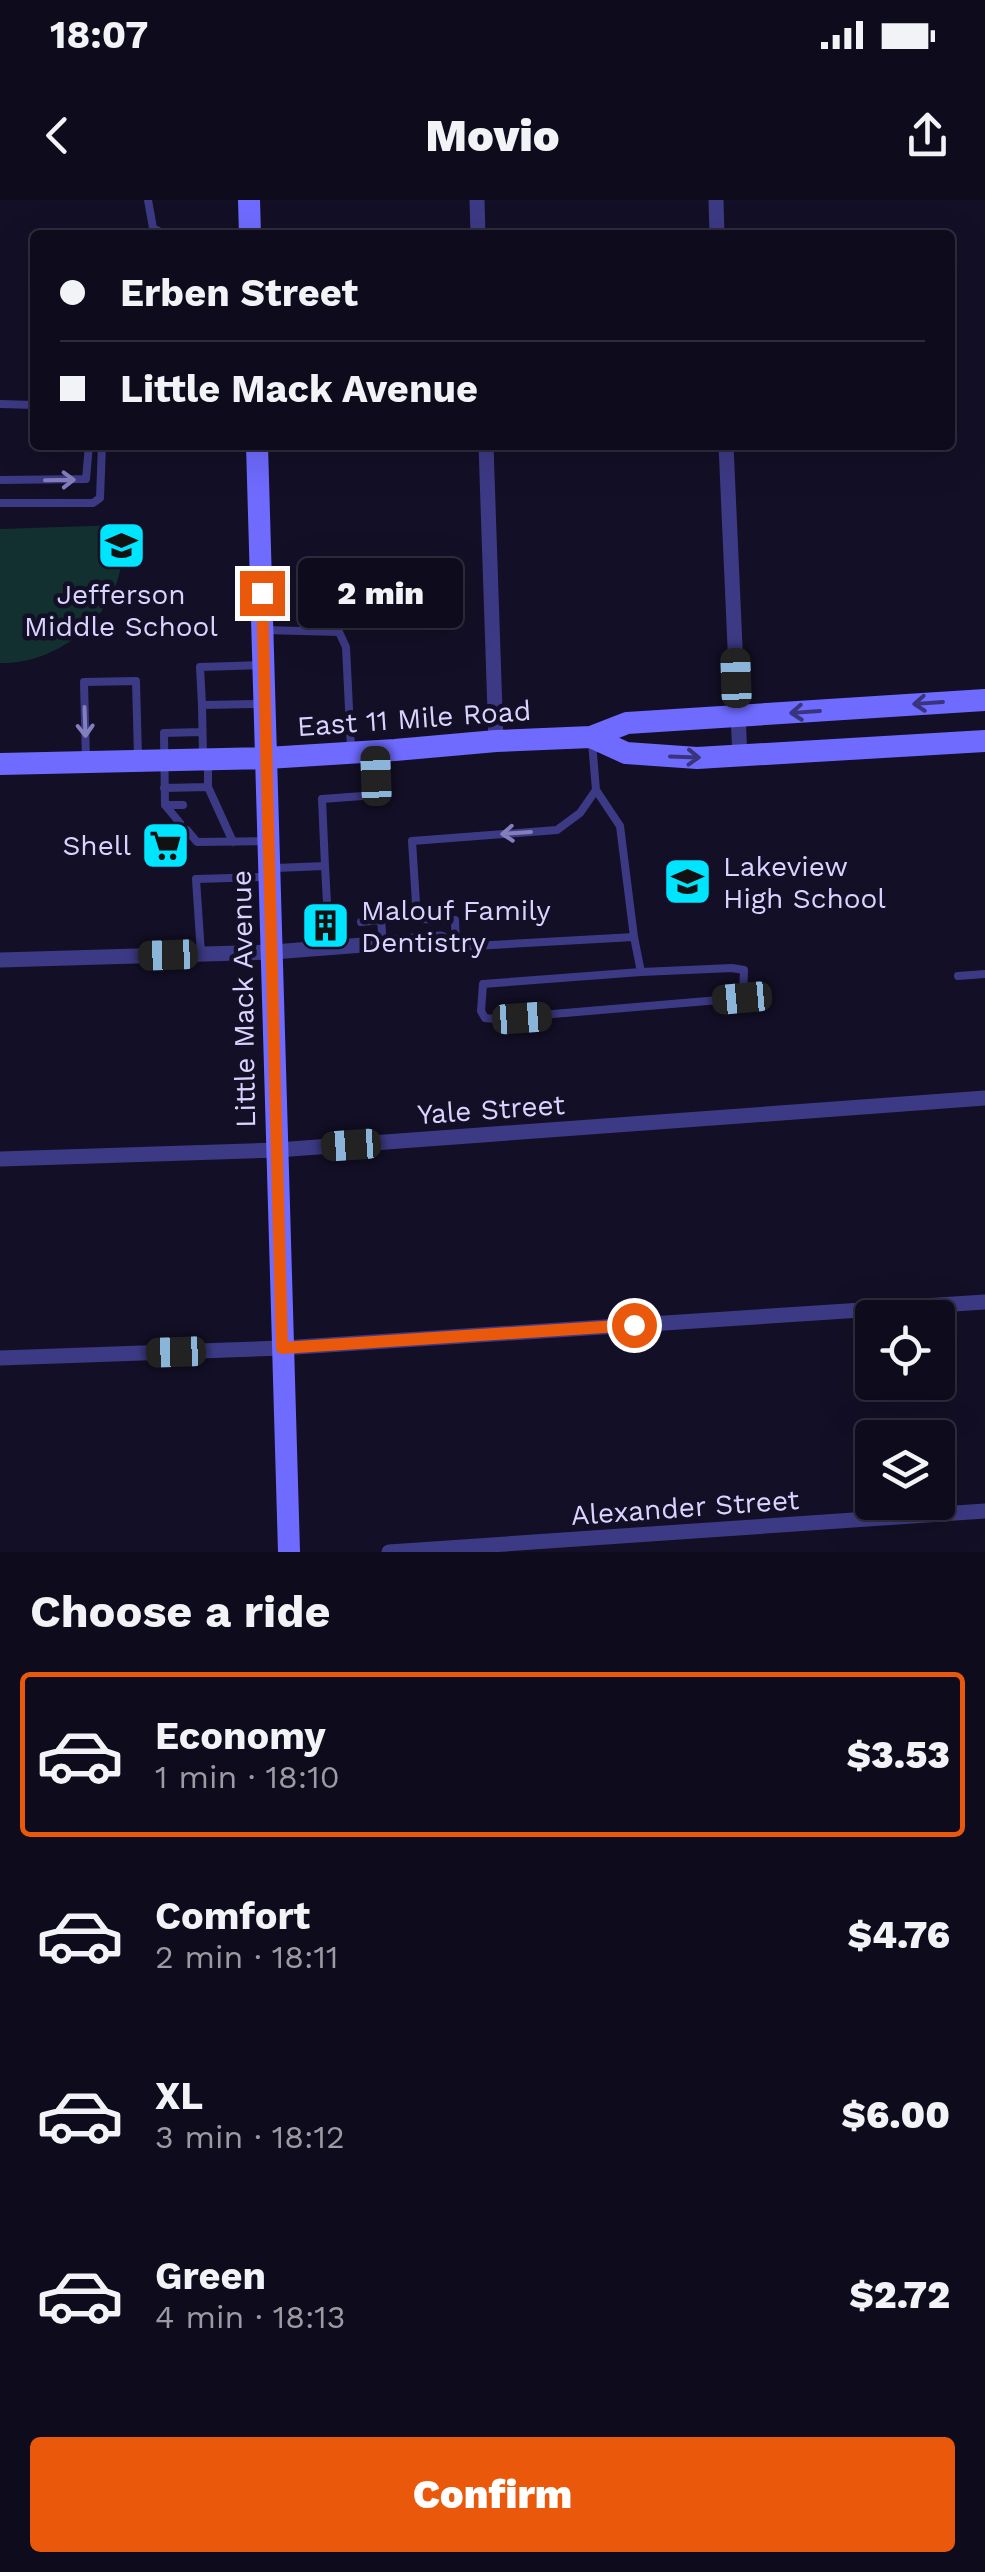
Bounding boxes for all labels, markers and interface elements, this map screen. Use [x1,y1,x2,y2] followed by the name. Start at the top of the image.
[50,13,148,57] text: 18:07
[30,108,85,163] icon: back
[900,108,955,163] icon: share
[425,109,560,162] text: Movio
[120,271,358,315] text: Erben Street
[120,367,478,411] text: Little Mack Avenue
[44,470,76,489] one-way arrow
[95,520,147,572] school or university icon: Jefferson Middle School
[297,558,462,628] callout: 2 min
[240,571,285,616] route end
[337,574,424,612] text: 2 min
[24,578,218,643] place label: Jefferson Middle School
[720,647,752,709] car
[296,694,532,743] street label: East 11 Mile Road
[913,694,945,713] one-way arrow
[789,703,821,722] one-way arrow
[76,706,95,738] one-way arrow
[360,745,392,807] car
[669,748,701,767] one-way arrow
[140,819,192,871] supermarket icon: Shell
[500,824,532,843] one-way arrow
[62,829,131,862] place label: Shell
[723,850,886,915] place label: Lakeview High School
[662,856,714,908] school or university icon: Lakeview High School
[225,870,262,1128] street label: Little Mack Avenue
[361,894,551,959] place label: Malouf Family Dentistry
[300,900,352,952] building icon: Malouf Family Dentistry
[137,939,199,971] car
[711,980,773,1016] car
[491,1001,553,1035] car
[416,1088,566,1131] street label: Yale Street
[320,1128,382,1162] car
[855,1300,955,1520] map controls
[855,1300,955,1400] button: locate
[612,1303,657,1348] route start
[145,1336,207,1368] car
[855,1420,955,1520] button: layers
[570,1483,801,1532] street label: Alexander Street
[30,1585,330,1638] text: Choose a ride
[35,1710,125,1800] icon: car
[155,1714,326,1758] text: Economy
[847,1733,950,1777] text: $3.53
[155,1758,340,1796] text: 1 min · 18:10
[35,1890,125,1980] icon: car
[155,1894,310,1938] text: Comfort
[848,1913,950,1957] text: $4.76
[155,1938,338,1976] text: 2 min · 18:11
[35,2070,125,2160] icon: car
[155,2074,203,2118] text: XL
[841,2093,950,2137] text: $6.00
[155,2118,345,2156] text: 3 min · 18:12
[35,2250,125,2340] icon: car
[155,2254,266,2298] text: Green
[849,2273,950,2317] text: $2.72
[155,2298,346,2336] text: 4 min · 18:13
[30,2437,955,2552] button: Confirm

